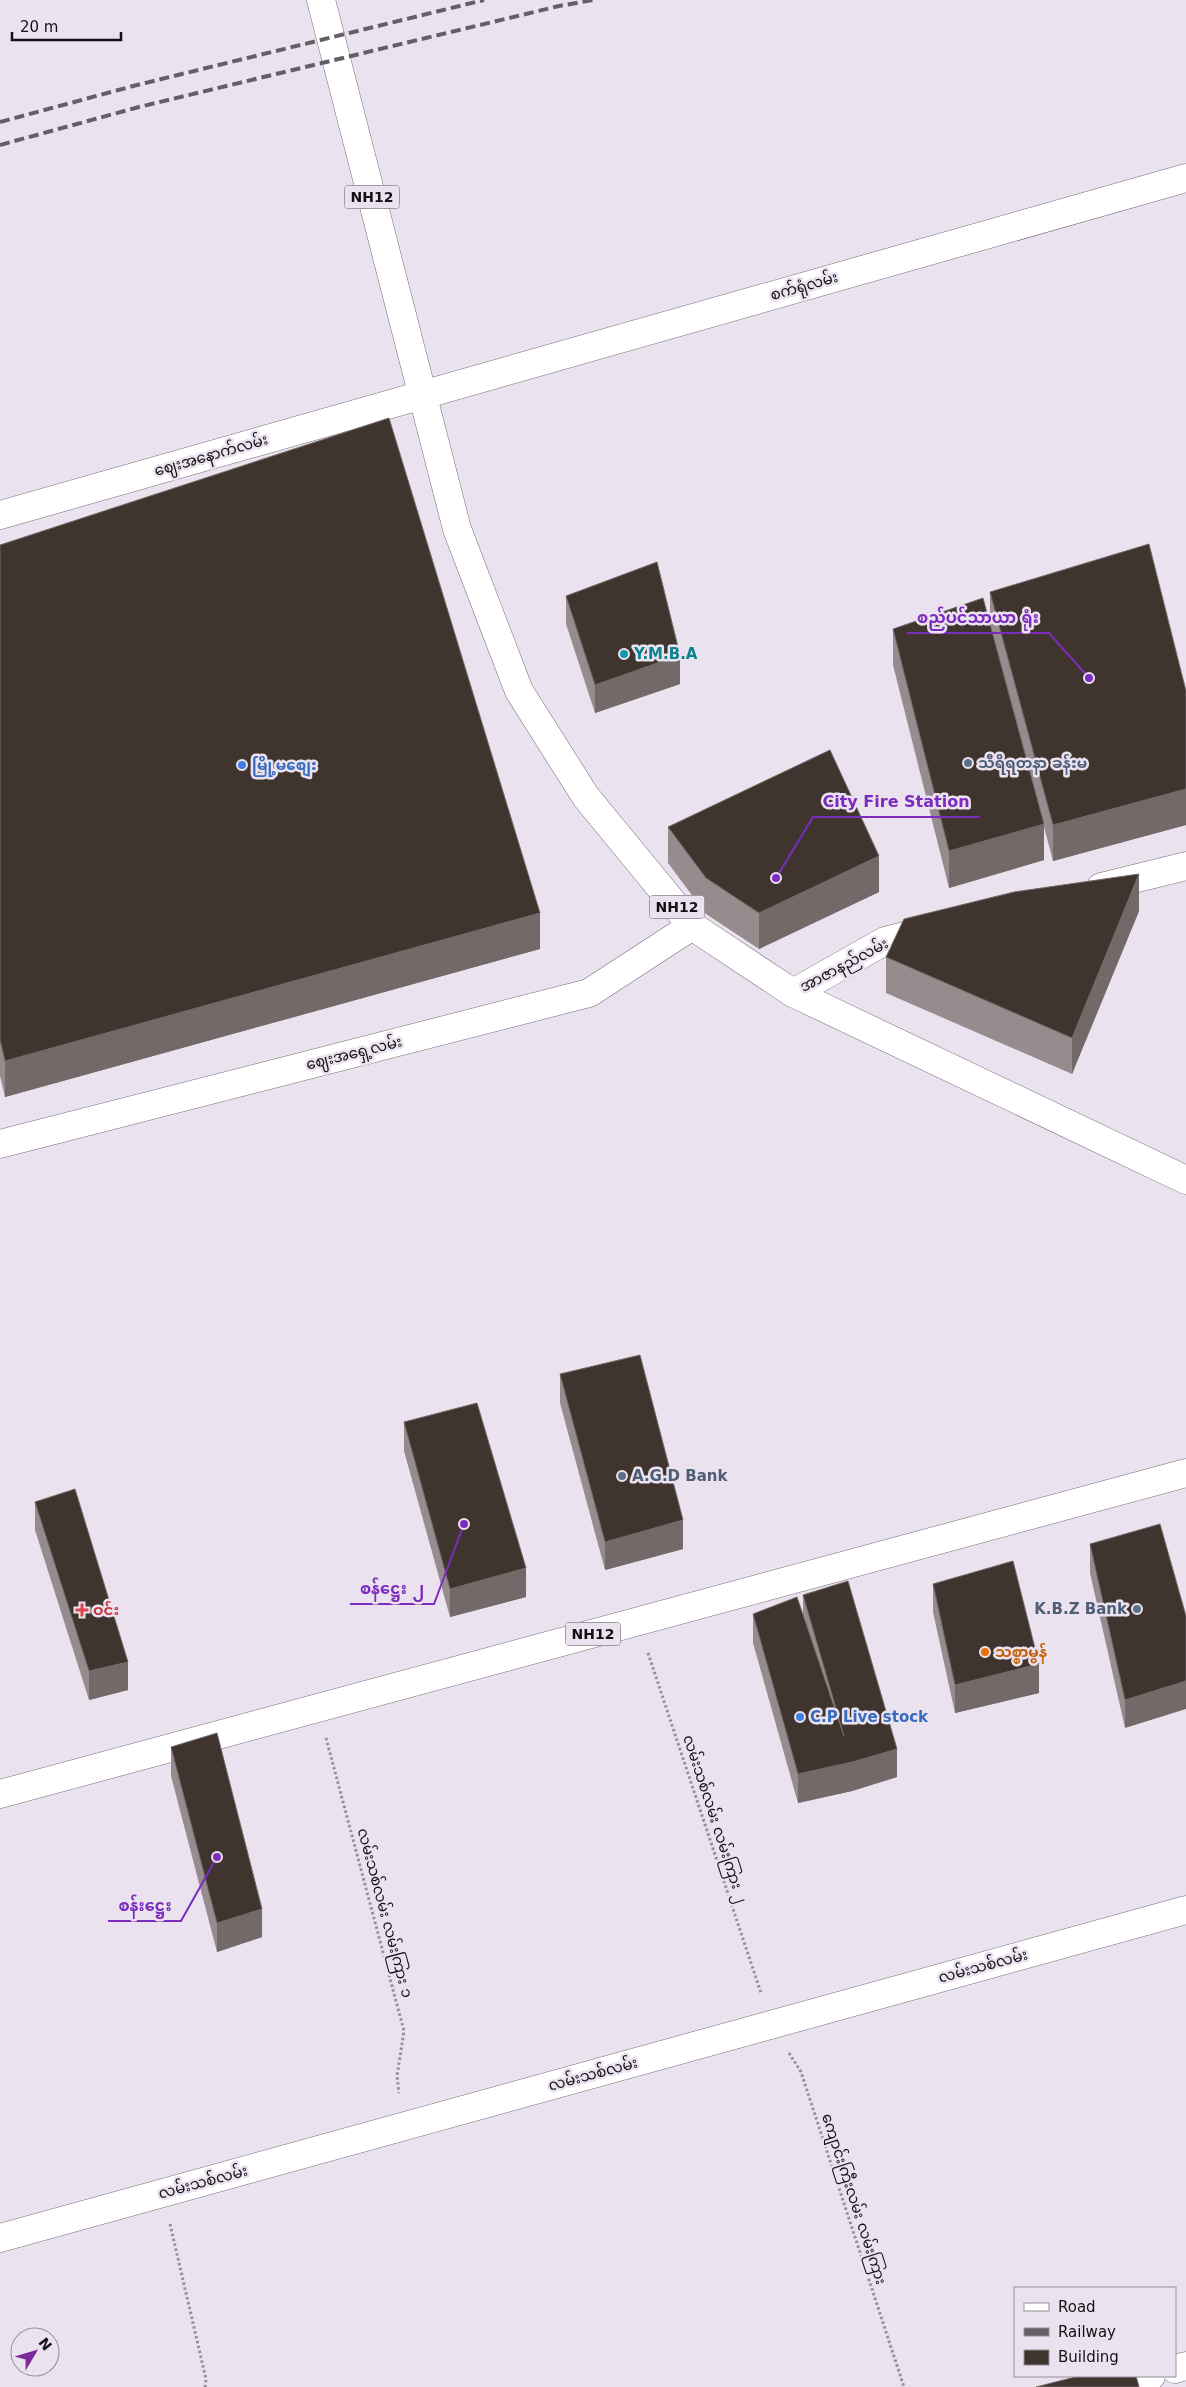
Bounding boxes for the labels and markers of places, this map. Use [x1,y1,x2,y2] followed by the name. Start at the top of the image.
[907,602,1049,633] callout: စည်ပင်သာယာ ရုံး
[633,645,698,663] place label: Y.M.B.A
[618,648,630,660] marker: Y.M.B.A
[978,753,1087,775] place label: သီရိရတနာ ခန်းမ
[252,755,317,777] place label: မြို့မစျေး
[962,757,974,769] marker: သီရိရတနာ ခန်းမ
[236,759,248,771] marker: မြို့မစျေး
[813,786,980,817] callout: City Fire Station
[632,1467,729,1485] place label: A.G.D Bank
[616,1470,628,1482] marker: A.G.D Bank
[350,1573,434,1604] callout: စန်ဋ္ဌေး ၂
[93,1600,119,1619] place label: ဝင်း
[1034,1600,1128,1618] place label: K.B.Z Bank
[75,1603,89,1617] marker: ဝင်း
[1131,1603,1143,1615] marker: K.B.Z Bank
[995,1642,1047,1664] place label: သစ္စာမွန်
[979,1646,991,1658] marker: သစ္စာမွန်
[810,1708,929,1726] place label: C.P Live stock
[794,1711,806,1723] marker: C.P Live stock
[108,1890,181,1921] callout: စန်းဋ္ဌေး

